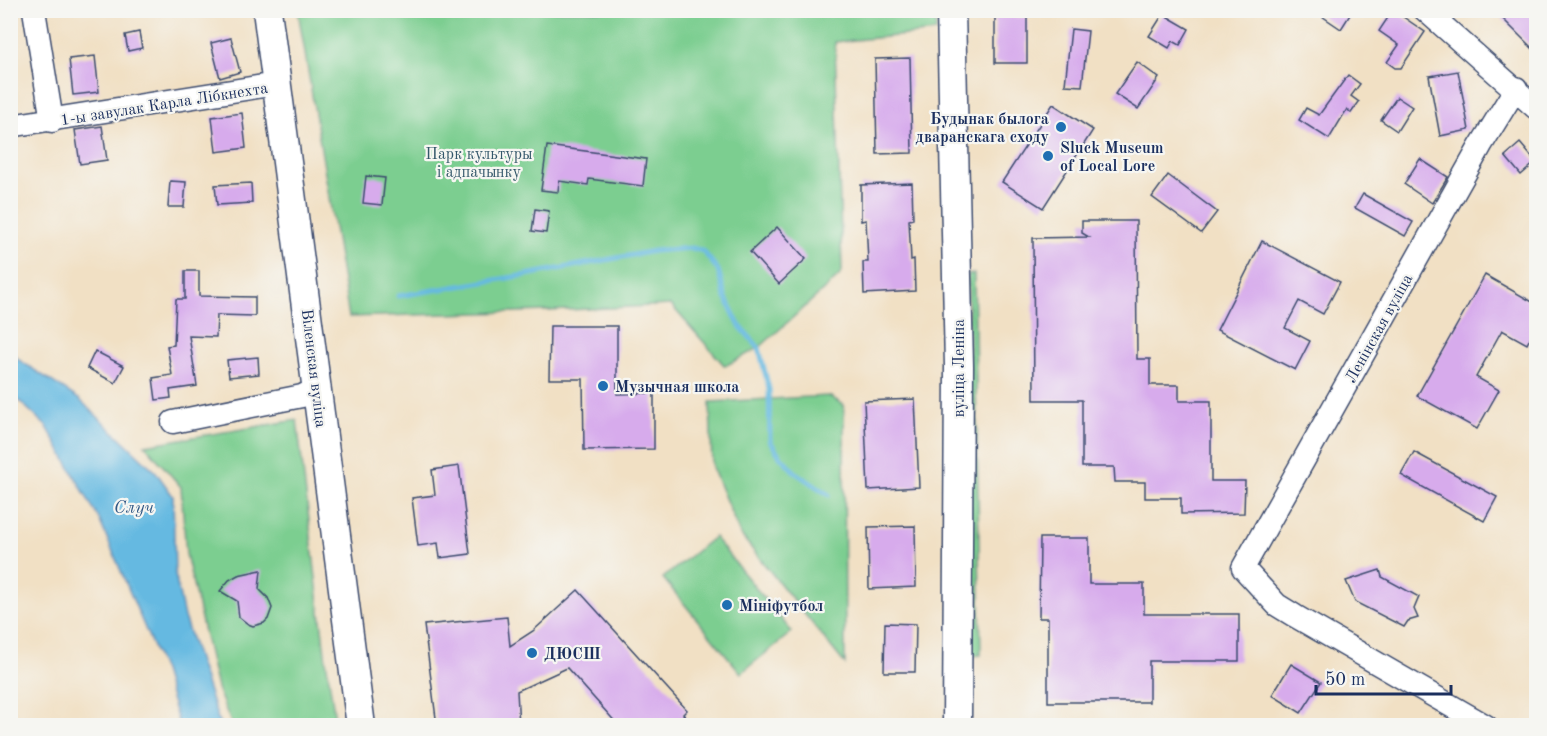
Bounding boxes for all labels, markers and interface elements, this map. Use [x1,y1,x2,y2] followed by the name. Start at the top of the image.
[59,81,269,129] street label: 1-ы завулак Карла Лібкнехта
[916,112,1049,146] place label: Будынак былога дваранскага сходу
[1054,120,1068,134] marker: Будынак былога дваранскага сходу
[1060,141,1164,175] place label: Sluck Museum of Local Lore
[425,147,533,181] park label: Парк культуры і адпачынку
[1041,149,1055,163] marker: Sluck Museum of Local Lore
[1343,272,1416,386] street label: Ленінская вуліца
[298,308,328,429] street label: Віленская вуліца
[952,319,968,417] street label: вуліца Леніна
[596,379,610,393] marker: Музычная школа
[615,380,739,396] place label: Музычная школа
[114,499,154,517] water label: Случ
[720,598,734,612] marker: Мініфутбол
[739,599,823,615] place label: Мініфутбол
[525,646,539,660] marker: ДЮСШ
[544,647,601,663] place label: ДЮСШ
[1316,658,1451,696] scale bar
[1325,671,1365,689] text: 50 m

